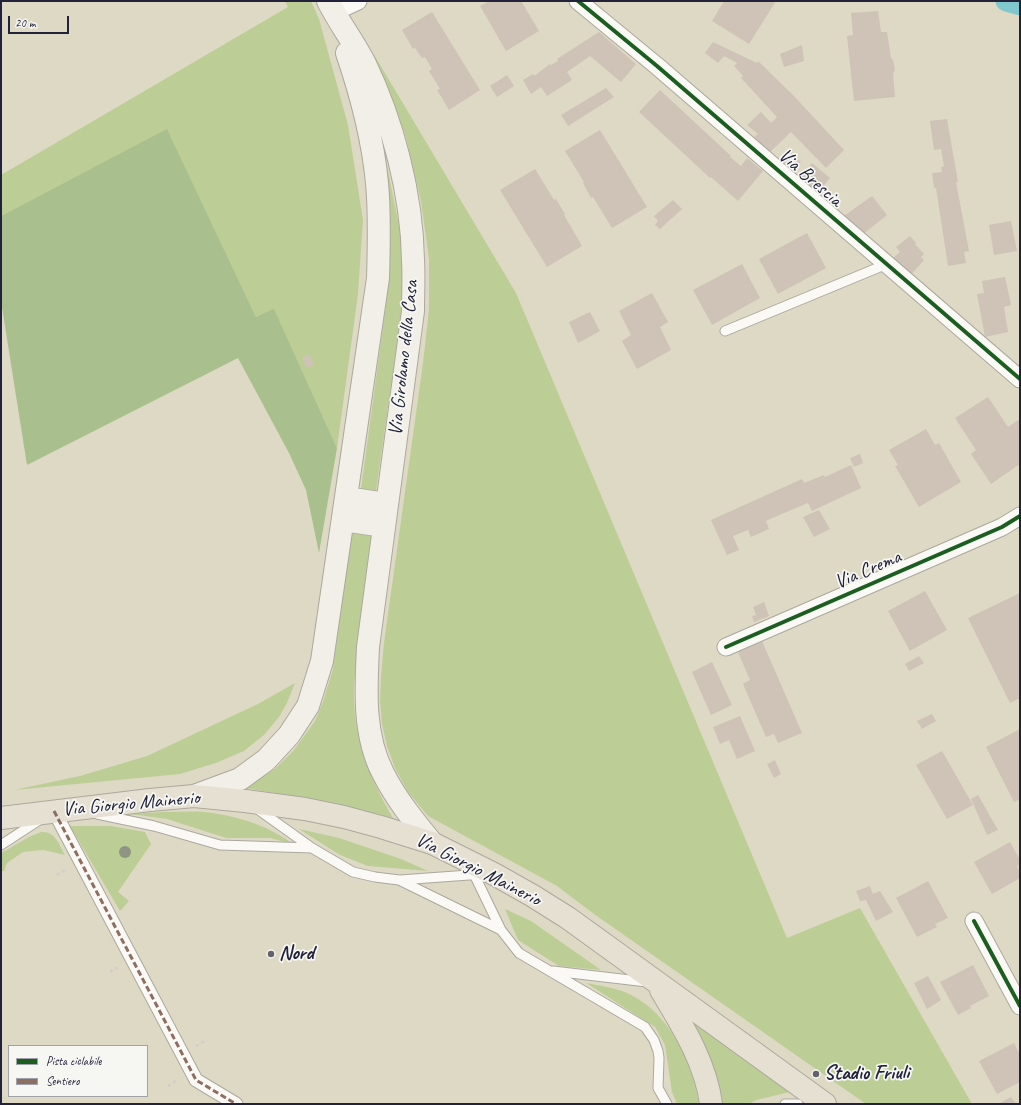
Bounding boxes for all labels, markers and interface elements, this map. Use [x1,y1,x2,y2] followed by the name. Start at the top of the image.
[10,8,71,34] scale bar
[15,15,35,31] text: 20 m
[773,144,847,212] street label: Via Brescia
[384,279,424,437] street label: Via Girolamo della Casa
[831,545,905,595] street label: Via Crema
[61,786,201,822] street label: Via Giorgio Mainerio
[411,828,545,912] street label: Via Giorgio Mainerio
[279,942,314,966] place label: Nord
[266,949,276,959] marker: Nord
[8,1045,148,1097] legend
[46,1053,101,1069] text: Pista ciclabile
[824,1062,909,1086] place label: Stadio Friuli
[811,1069,821,1079] marker: Stadio Friuli
[46,1073,80,1089] text: Sentiero

